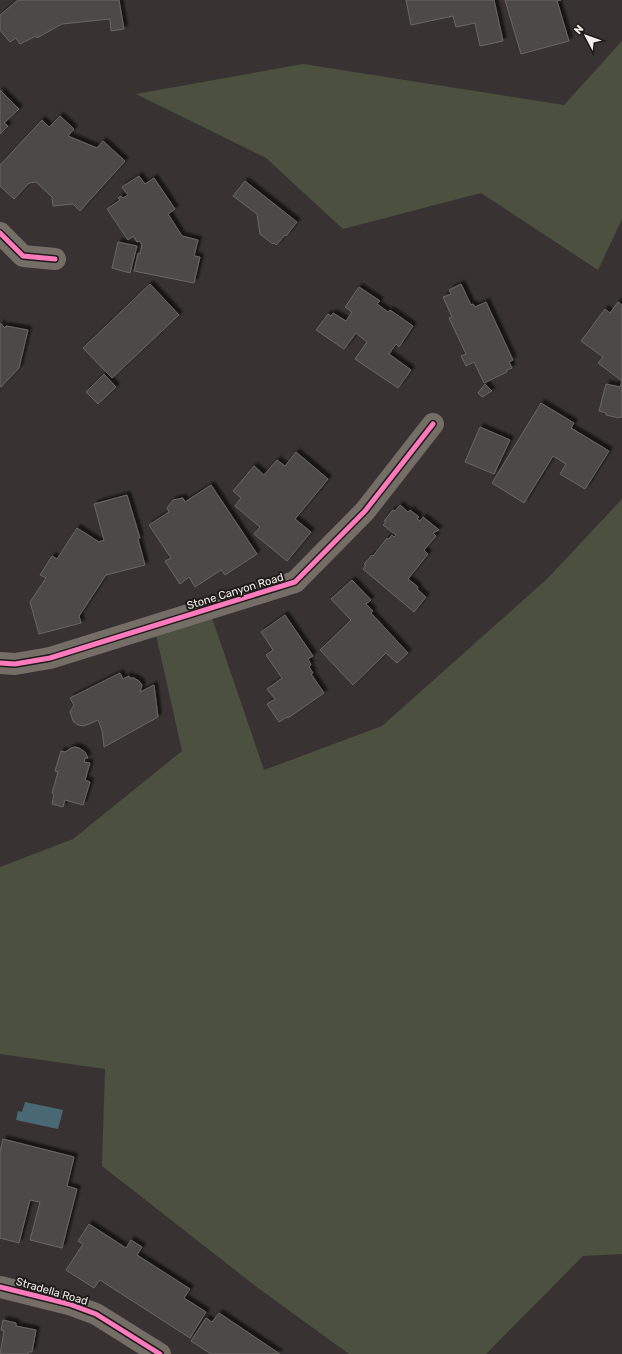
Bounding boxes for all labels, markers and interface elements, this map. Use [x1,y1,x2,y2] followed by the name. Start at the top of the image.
[566,16,606,56] north arrow
[571,22,586,37] text: N
[185,571,285,612] street label: Stone Canyon Road
[14,1275,89,1308] street label: Stradella Road

